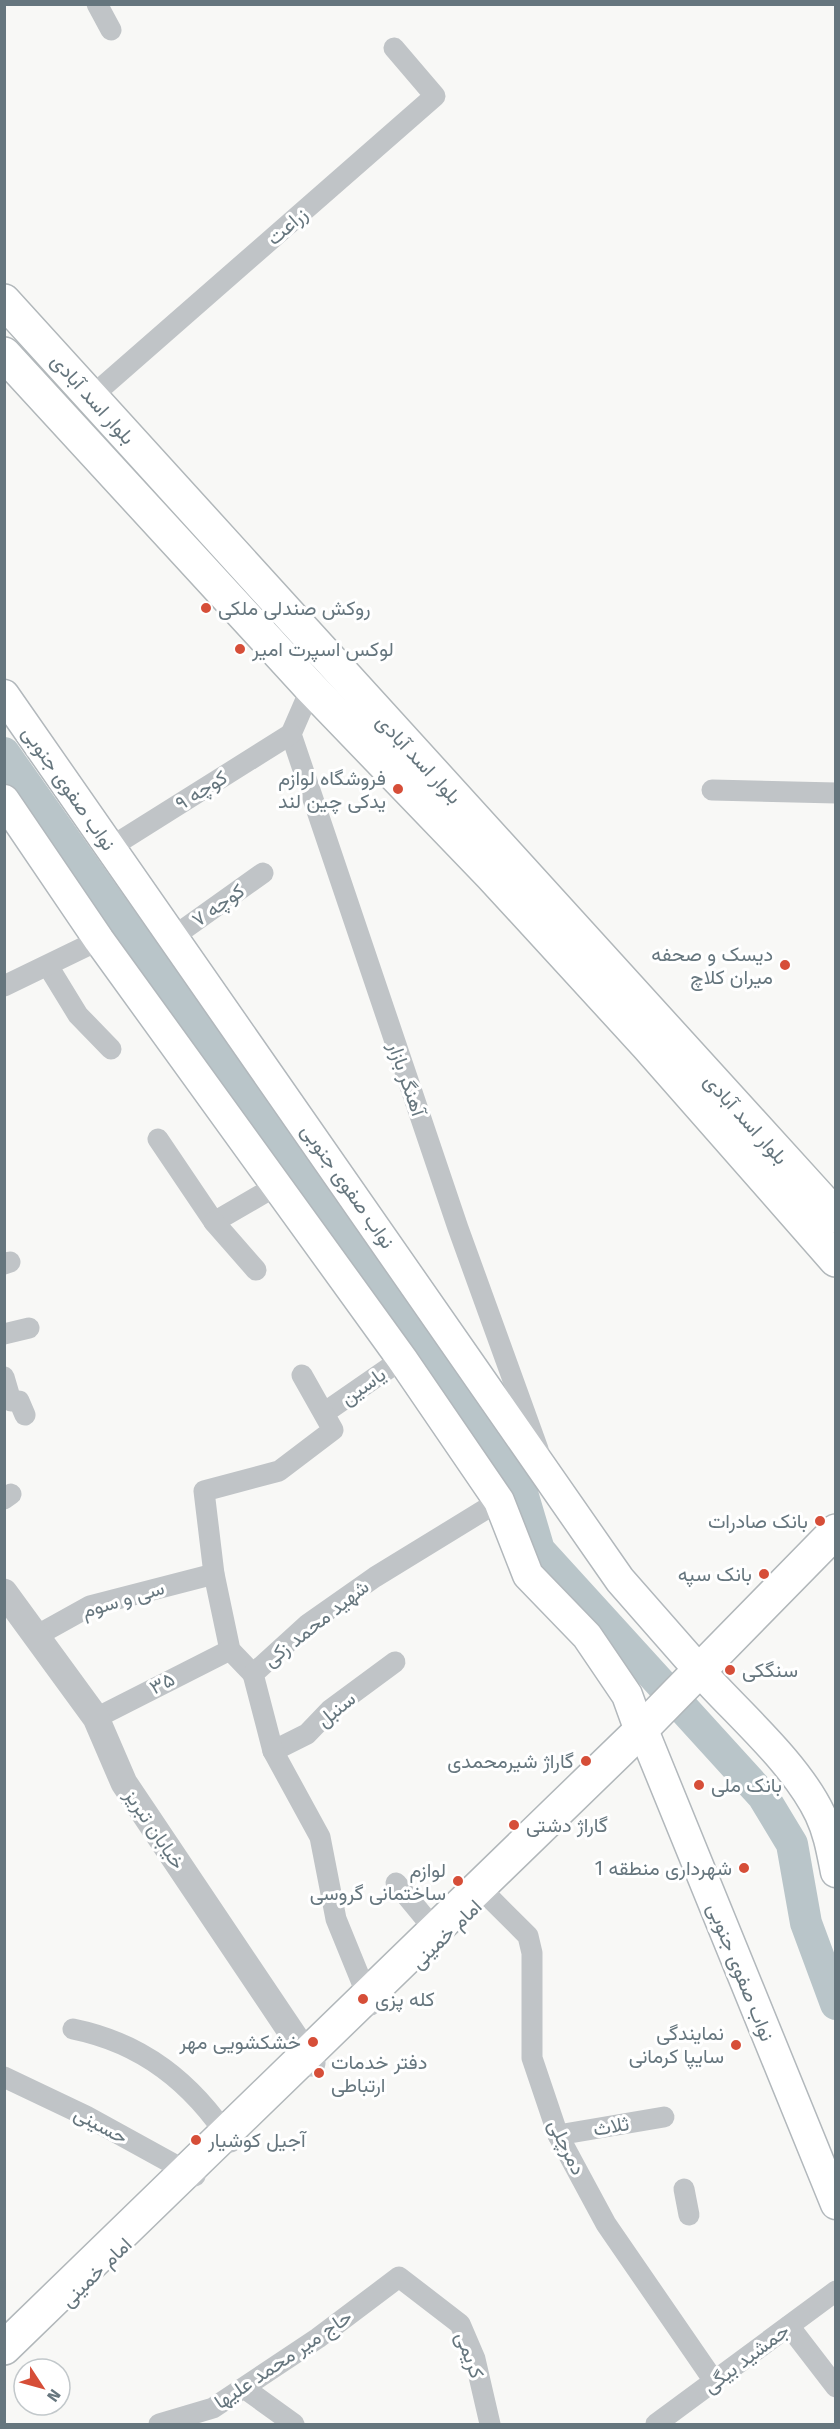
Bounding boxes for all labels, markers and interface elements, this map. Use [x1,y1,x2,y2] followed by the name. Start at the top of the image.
[262,202,313,251] street label: زراعت
[45,349,140,450] street label: بلوار اسد آبادی
[218,596,371,621] place label: روکش صندلی ملکی
[199,601,213,615] marker: روکش صندلی ملکی
[251,637,394,663] place label: لوکس اسپرت امیر
[233,642,247,656] marker: لوکس اسپرت امیر
[371,709,467,809] street label: بلوار اسد آبادی
[16,721,121,856] street label: نواب صفوی جنوبی
[171,765,232,817] street label: کوچه ۹
[278,766,386,815] place label: فروشگاه لوازم یدکی چین لند
[391,782,405,796] marker: فروشگاه لوازم یدکی چین لند
[187,878,250,933] street label: کوچه ۷
[651,942,773,991] place label: دیسک و صحفه میران کلاچ
[778,958,792,972] marker: دیسک و صحفه میران کلاچ
[382,1038,431,1121] street label: آهنگر بازار
[698,1069,793,1170] street label: بلوار اسد آبادی
[295,1119,400,1254] street label: نواب صفوی جنوبی
[336,1362,390,1410] street label: یاسین
[708,1509,808,1534] place label: بانک صادرات
[813,1514,827,1528] marker: بانک صادرات
[678,1562,752,1588] place label: بانک سپه
[757,1567,771,1581] marker: بانک سپه
[258,1574,374,1672] street label: شهید محمد زکی
[79,1575,167,1624] street label: سی و سوم
[742,1658,798,1682] place label: سنگکی
[723,1663,737,1677] marker: سنگکی
[145,1667,179,1699] street label: ۳۵
[312,1686,360,1732] street label: سنبل
[447,1749,574,1774] place label: گاراژ شیرمحمدی
[579,1754,593,1768] marker: گاراژ شیرمحمدی
[711,1773,782,1797] place label: بانک ملی
[692,1778,706,1792] marker: بانک ملی
[118,1784,190,1874] street label: خیابان تبریز
[526,1813,608,1838] place label: گاراژ دشتی
[507,1818,521,1832] marker: گاراژ دشتی
[594,1856,732,1881] place label: شهرداری منطقه 1
[310,1858,446,1906] place label: لوازم ساختمانی گروسی
[737,1861,751,1875] marker: شهرداری منطقه 1
[451,1874,465,1888] marker: لوازم ساختمانی گروسی
[405,1894,487,1974] street label: امام خمینی
[701,1899,780,2045] street label: نواب صفوی جنوبی
[375,1987,435,2013] place label: کله پزی
[356,1992,370,2006] marker: کله پزی
[629,2021,724,2070] place label: نمایندگی سایپا کرمانی
[178,2030,301,2055] place label: خشکشویی مهر
[306,2035,320,2049] marker: خشکشویی مهر
[729,2038,743,2052] marker: نمایندگی سایپا کرمانی
[331,2050,427,2098] place label: دفتر خدمات ارتباطی
[312,2066,326,2080] marker: دفتر خدمات ارتباطی
[70,2101,132,2149] street label: حسینی
[591,2111,631,2141] street label: ثلاث
[541,2115,591,2180] street label: دمرچلی
[207,2128,307,2153] place label: آجیل کوشیار
[189,2133,203,2147] marker: آجیل کوشیار
[55,2232,137,2312] street label: امام خمینی
[210,2304,358,2416] street label: حاج میر محمد علیها
[698,2318,794,2398] street label: جمشید بیگی
[450,2329,489,2382] street label: کریمی
[12,2357,72,2417] north arrow
[43,2386,65,2405] text: N

